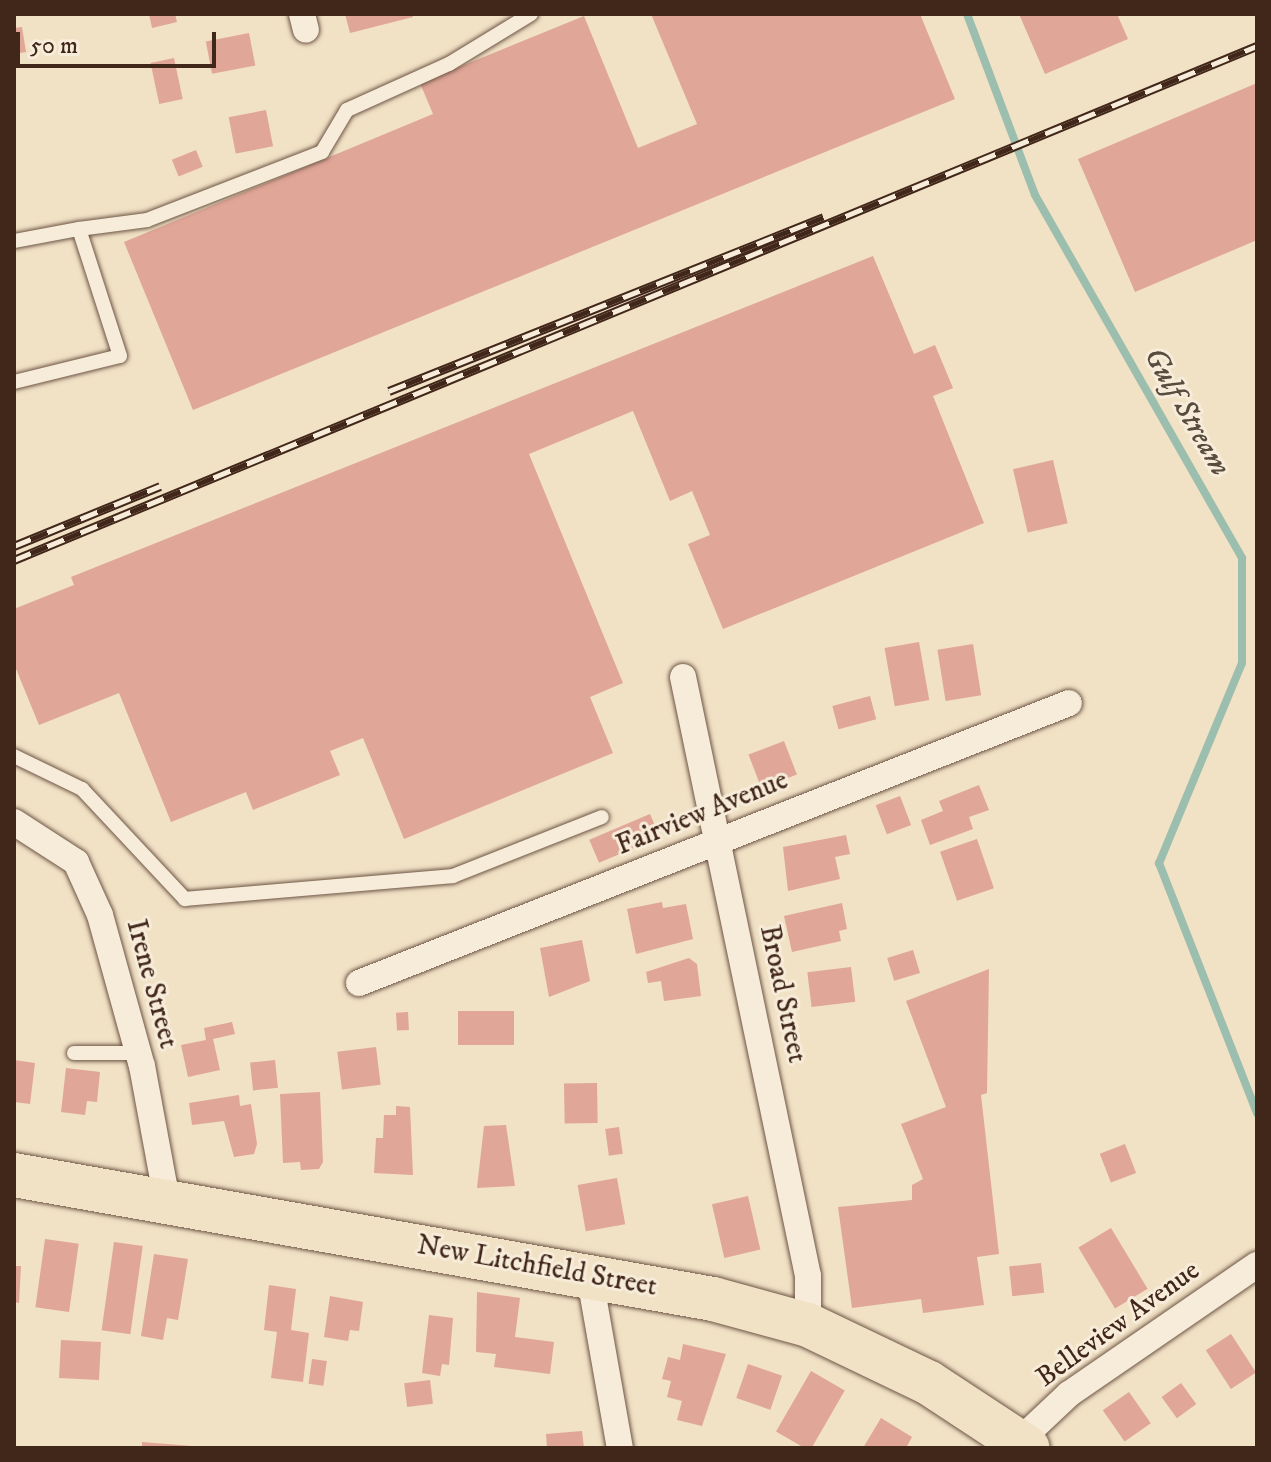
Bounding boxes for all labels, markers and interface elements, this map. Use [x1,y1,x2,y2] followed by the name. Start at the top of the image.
[20,16,220,66] scale bar
[30,31,78,61] text: 50 m
[1135,341,1237,483] water label: Gulf Stream
[611,763,793,863] street label: Fairview Avenue
[119,916,185,1052] street label: Irene Street
[752,922,814,1066] street label: Broad Street
[414,1228,660,1304] street label: New Litchfield Street
[1030,1254,1206,1394] street label: Belleview Avenue

